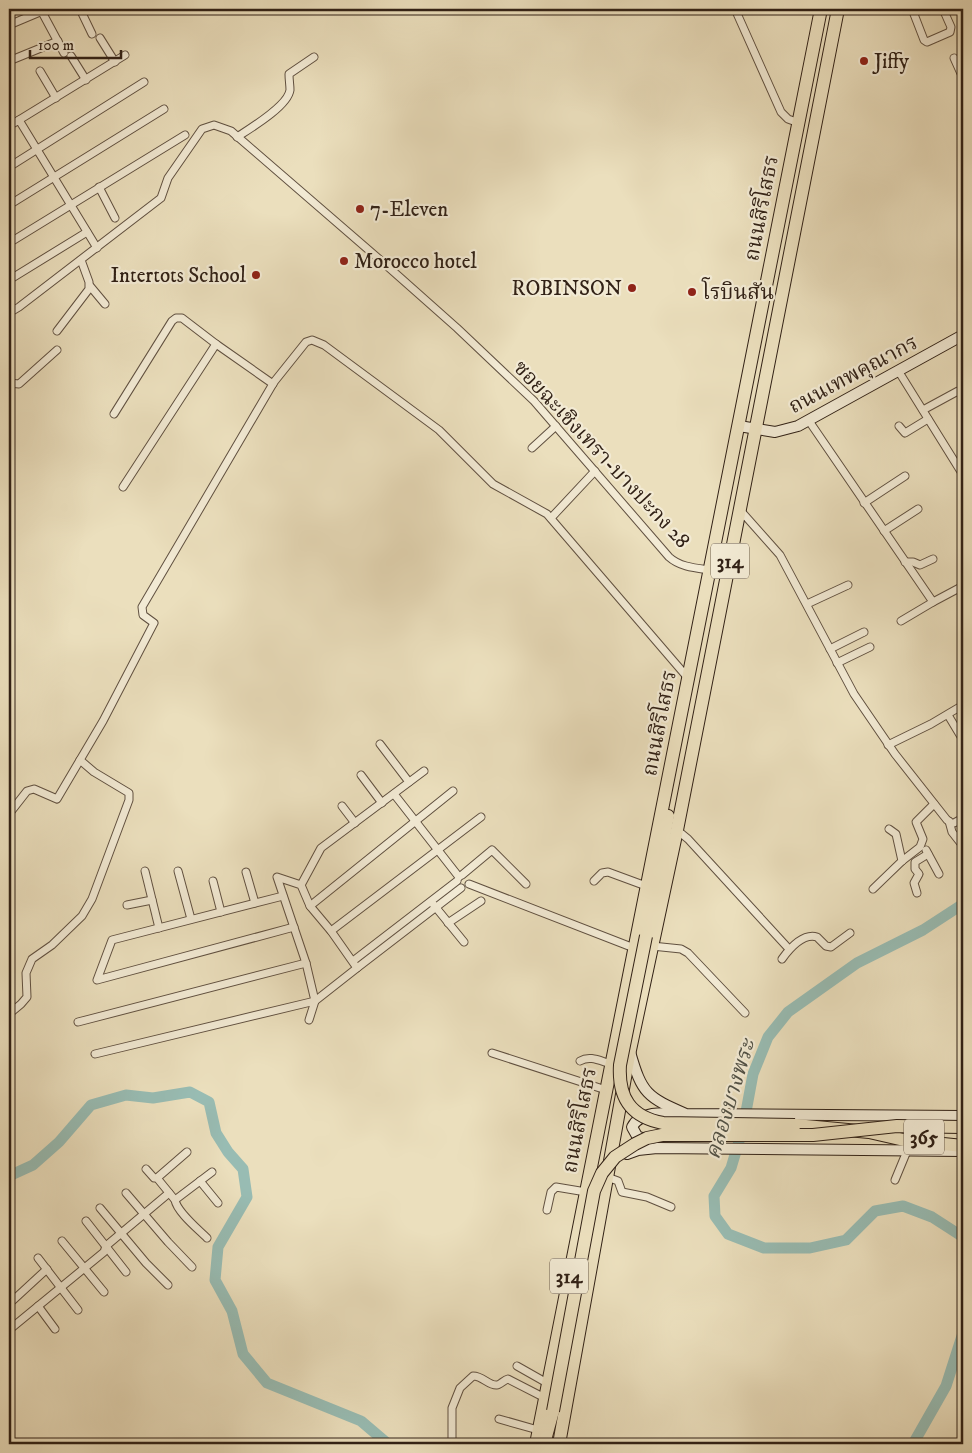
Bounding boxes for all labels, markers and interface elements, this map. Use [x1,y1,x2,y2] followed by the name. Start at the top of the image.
[30,28,121,60] scale bar
[38,36,74,55] text: 100 m
[872,49,910,75] place label: Jiffy
[858,55,870,67] marker: Jiffy
[736,153,785,263] street label: ถนนสิริโสธร
[370,197,448,223] place label: 7-Eleven
[354,203,366,215] marker: 7-Eleven
[354,249,477,275] place label: Morocco hotel
[338,255,350,267] marker: Morocco hotel
[110,263,247,289] place label: Intertots School
[250,269,262,281] marker: Intertots School
[512,276,622,302] place label: ROBINSON
[701,277,774,306] place label: โรบินสัน
[626,282,638,294] marker: ROBINSON
[686,286,698,298] marker: โรบินสัน
[784,330,923,420] street label: ถนนเทพคุณากร
[507,355,695,554] street label: ซอยฉะเชิงเทรา-บางปะกง 28
[711,544,749,578] road number: 314
[634,668,683,778] street label: ถนนสิริโสธร
[699,1034,762,1163] water label: คลองบางพระ
[554,1065,603,1175] street label: ถนนสิริโสธร
[904,1120,944,1154] road number: 365
[550,1258,588,1294] road number: 314

